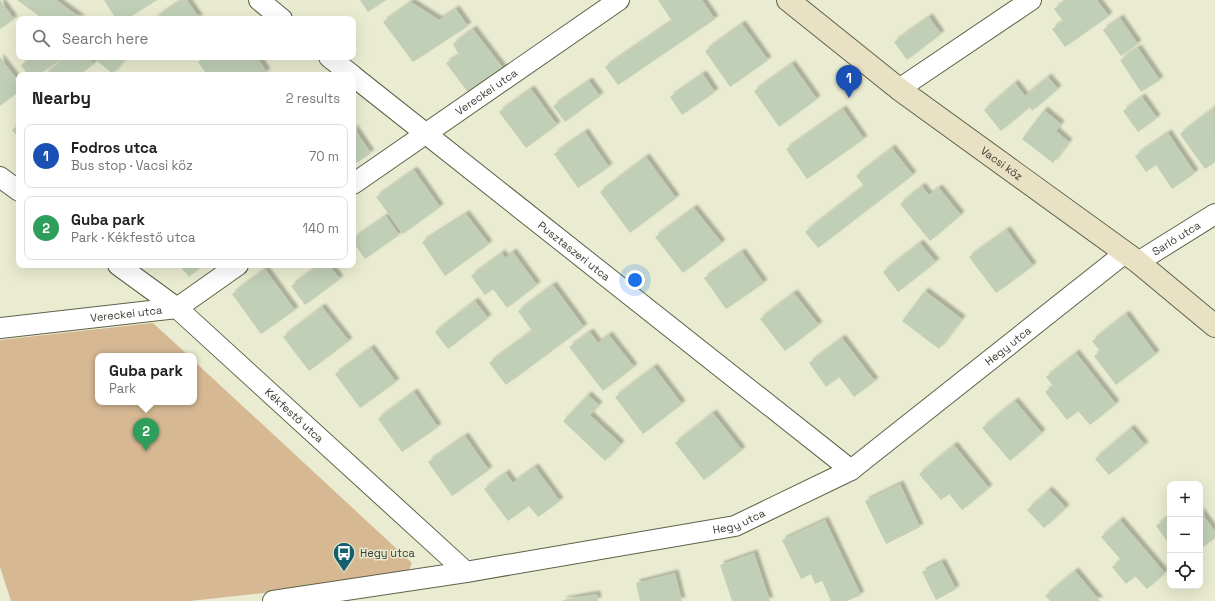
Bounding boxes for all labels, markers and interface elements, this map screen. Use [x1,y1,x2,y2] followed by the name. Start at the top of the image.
[16,16,356,60] search box
[30,27,52,49] icon: search
[62,29,148,48] text: Search here
[453,65,520,118] street label: Vereckei utca
[836,65,862,98] pin: 1
[32,87,91,109] text: Nearby
[286,90,340,107] text: 2 results
[71,138,158,157] text: Fodros utca
[978,143,1026,183] street label: Vacsi köz
[43,148,49,165] text: 1
[309,148,339,165] text: 70 m
[71,157,193,174] text: Bus stop · Vacsi köz
[71,210,145,229] text: Guba park
[535,218,614,284] street label: Pusztaszeri utca
[1150,218,1203,258] street label: Sarló utca
[42,220,50,237] text: 2
[303,220,339,237] text: 140 m
[71,229,195,246] text: Park · Kékfestő utca
[625,270,645,290] your location
[90,303,164,325] street label: Vereckei utca
[982,323,1034,368] street label: Hegy utca
[95,353,197,405] popup
[109,361,183,380] text: Guba park
[109,380,136,397] text: Park
[262,385,327,446] street label: Kékfestő utca
[133,418,159,451] pin: 2
[1167,481,1203,589] map controls
[1167,481,1203,517] button: +
[712,505,768,537] street label: Hegy utca
[1167,517,1203,553] button: −
[331,540,357,573] bus stop icon: Hegy utca
[360,546,416,560] place label: Hegy utca
[1167,553,1203,589] button: locate

